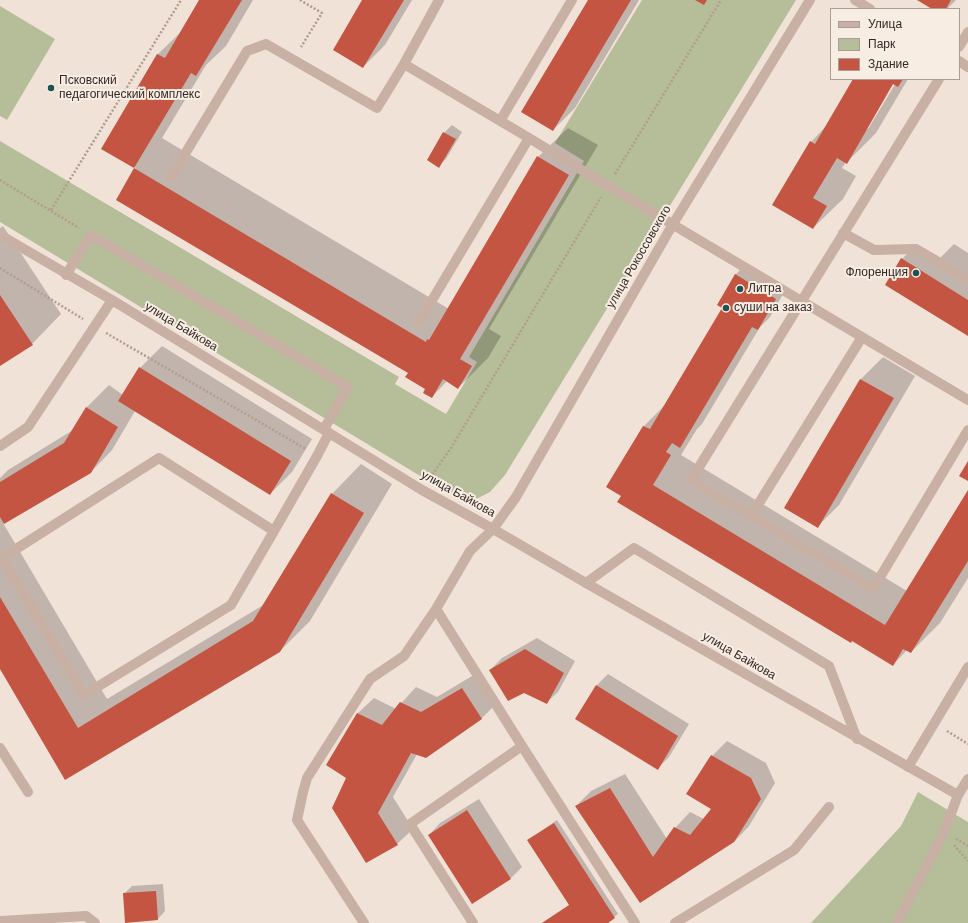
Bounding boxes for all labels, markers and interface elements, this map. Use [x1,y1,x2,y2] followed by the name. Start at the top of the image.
[830,8,960,80] legend
[868,17,902,31] text: Улица
[868,37,895,51] text: Парк
[868,57,909,71] text: Здание
[59,74,200,102] place label: Псковский педагогический комплекс
[46,83,56,93] marker: Псковский педагогический комплекс
[604,203,674,311] street label: улица Рокоссовского
[845,266,908,280] place label: Флоренция
[911,268,921,278] marker: Флоренция
[748,282,781,296] place label: Литра
[735,284,745,294] marker: Литра
[142,300,220,354] street label: улица Байкова
[734,301,812,315] place label: суши на заказ
[721,303,731,313] marker: суши на заказ
[418,468,498,520] street label: улица Байкова
[700,629,778,683] street label: улица Байкова

